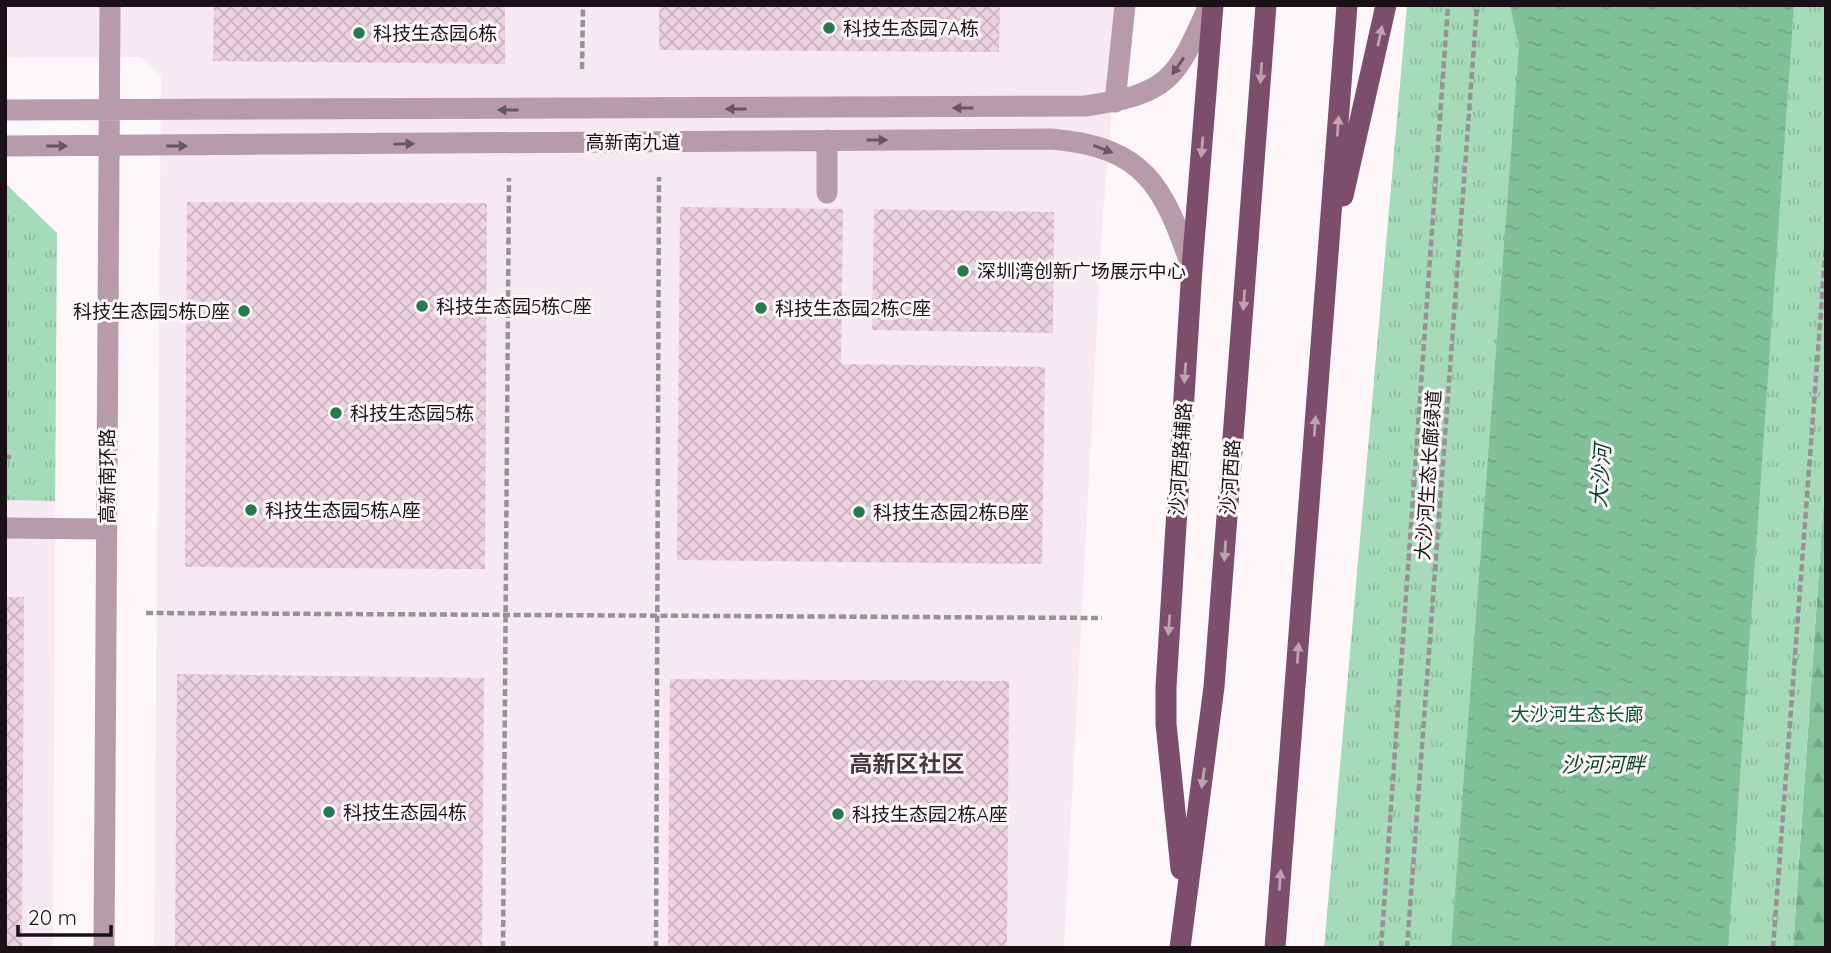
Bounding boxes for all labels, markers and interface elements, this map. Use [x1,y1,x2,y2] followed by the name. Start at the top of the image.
[843,16,979,40] place label: 科技生态园7A栋
[821,20,837,36] marker: 科技生态园7A栋
[373,21,497,45] place label: 科技生态园6栋
[351,25,367,41] marker: 科技生态园6栋
[1375,25,1386,47] one-way arrow
[1171,57,1185,75] one-way arrow
[1255,63,1266,85] one-way arrow
[952,102,974,114] one-way arrow
[725,103,747,115] one-way arrow
[497,104,519,116] one-way arrow
[1333,115,1344,137] one-way arrow
[585,130,681,154] street label: 高新南九道
[866,134,888,146] one-way arrow
[1196,136,1207,158] one-way arrow
[394,138,416,150] one-way arrow
[46,140,68,152] one-way arrow
[166,140,188,152] one-way arrow
[1093,144,1114,155] one-way arrow
[977,259,1186,283] place label: 深圳湾创新广场展示中心
[955,263,971,279] marker: 深圳湾创新广场展示中心
[1238,289,1249,311] one-way arrow
[436,294,592,318] place label: 科技生态园5栋C座
[775,296,931,320] place label: 科技生态园2栋C座
[414,298,430,314] marker: 科技生态园5栋C座
[73,299,230,323] place label: 科技生态园5栋D座
[753,300,769,316] marker: 科技生态园2栋C座
[236,303,252,319] marker: 科技生态园5栋D座
[1180,363,1191,385] one-way arrow
[1410,389,1446,561] street label: 大沙河生态长廊绿道
[350,401,474,425] place label: 科技生态园5栋
[1164,401,1196,517] street label: 沙河西路辅路
[328,405,344,421] marker: 科技生态园5栋
[1310,415,1321,437] one-way arrow
[95,428,119,524] street label: 高新南环路
[1215,438,1245,516] street label: 沙河西路
[1585,440,1615,508] water label: 大沙河
[265,498,421,522] place label: 科技生态园5栋A座
[873,500,1029,524] place label: 科技生态园2栋B座
[243,502,259,518] marker: 科技生态园5栋A座
[851,504,867,520] marker: 科技生态园2栋B座
[1219,541,1230,563] one-way arrow
[1163,614,1174,636] one-way arrow
[1293,642,1304,664] one-way arrow
[1510,702,1644,726] park label: 大沙河生态长廊
[850,749,965,778] district label: 高新区社区
[1561,751,1648,777] water label: 沙河河畔
[1197,767,1208,789] one-way arrow
[343,800,467,824] place label: 科技生态园4栋
[852,802,1008,826] place label: 科技生态园2栋A座
[321,804,337,820] marker: 科技生态园4栋
[830,806,846,822] marker: 科技生态园2栋A座
[1275,868,1286,890] one-way arrow
[18,894,110,938] scale bar
[28,904,77,930] text: 20 m

